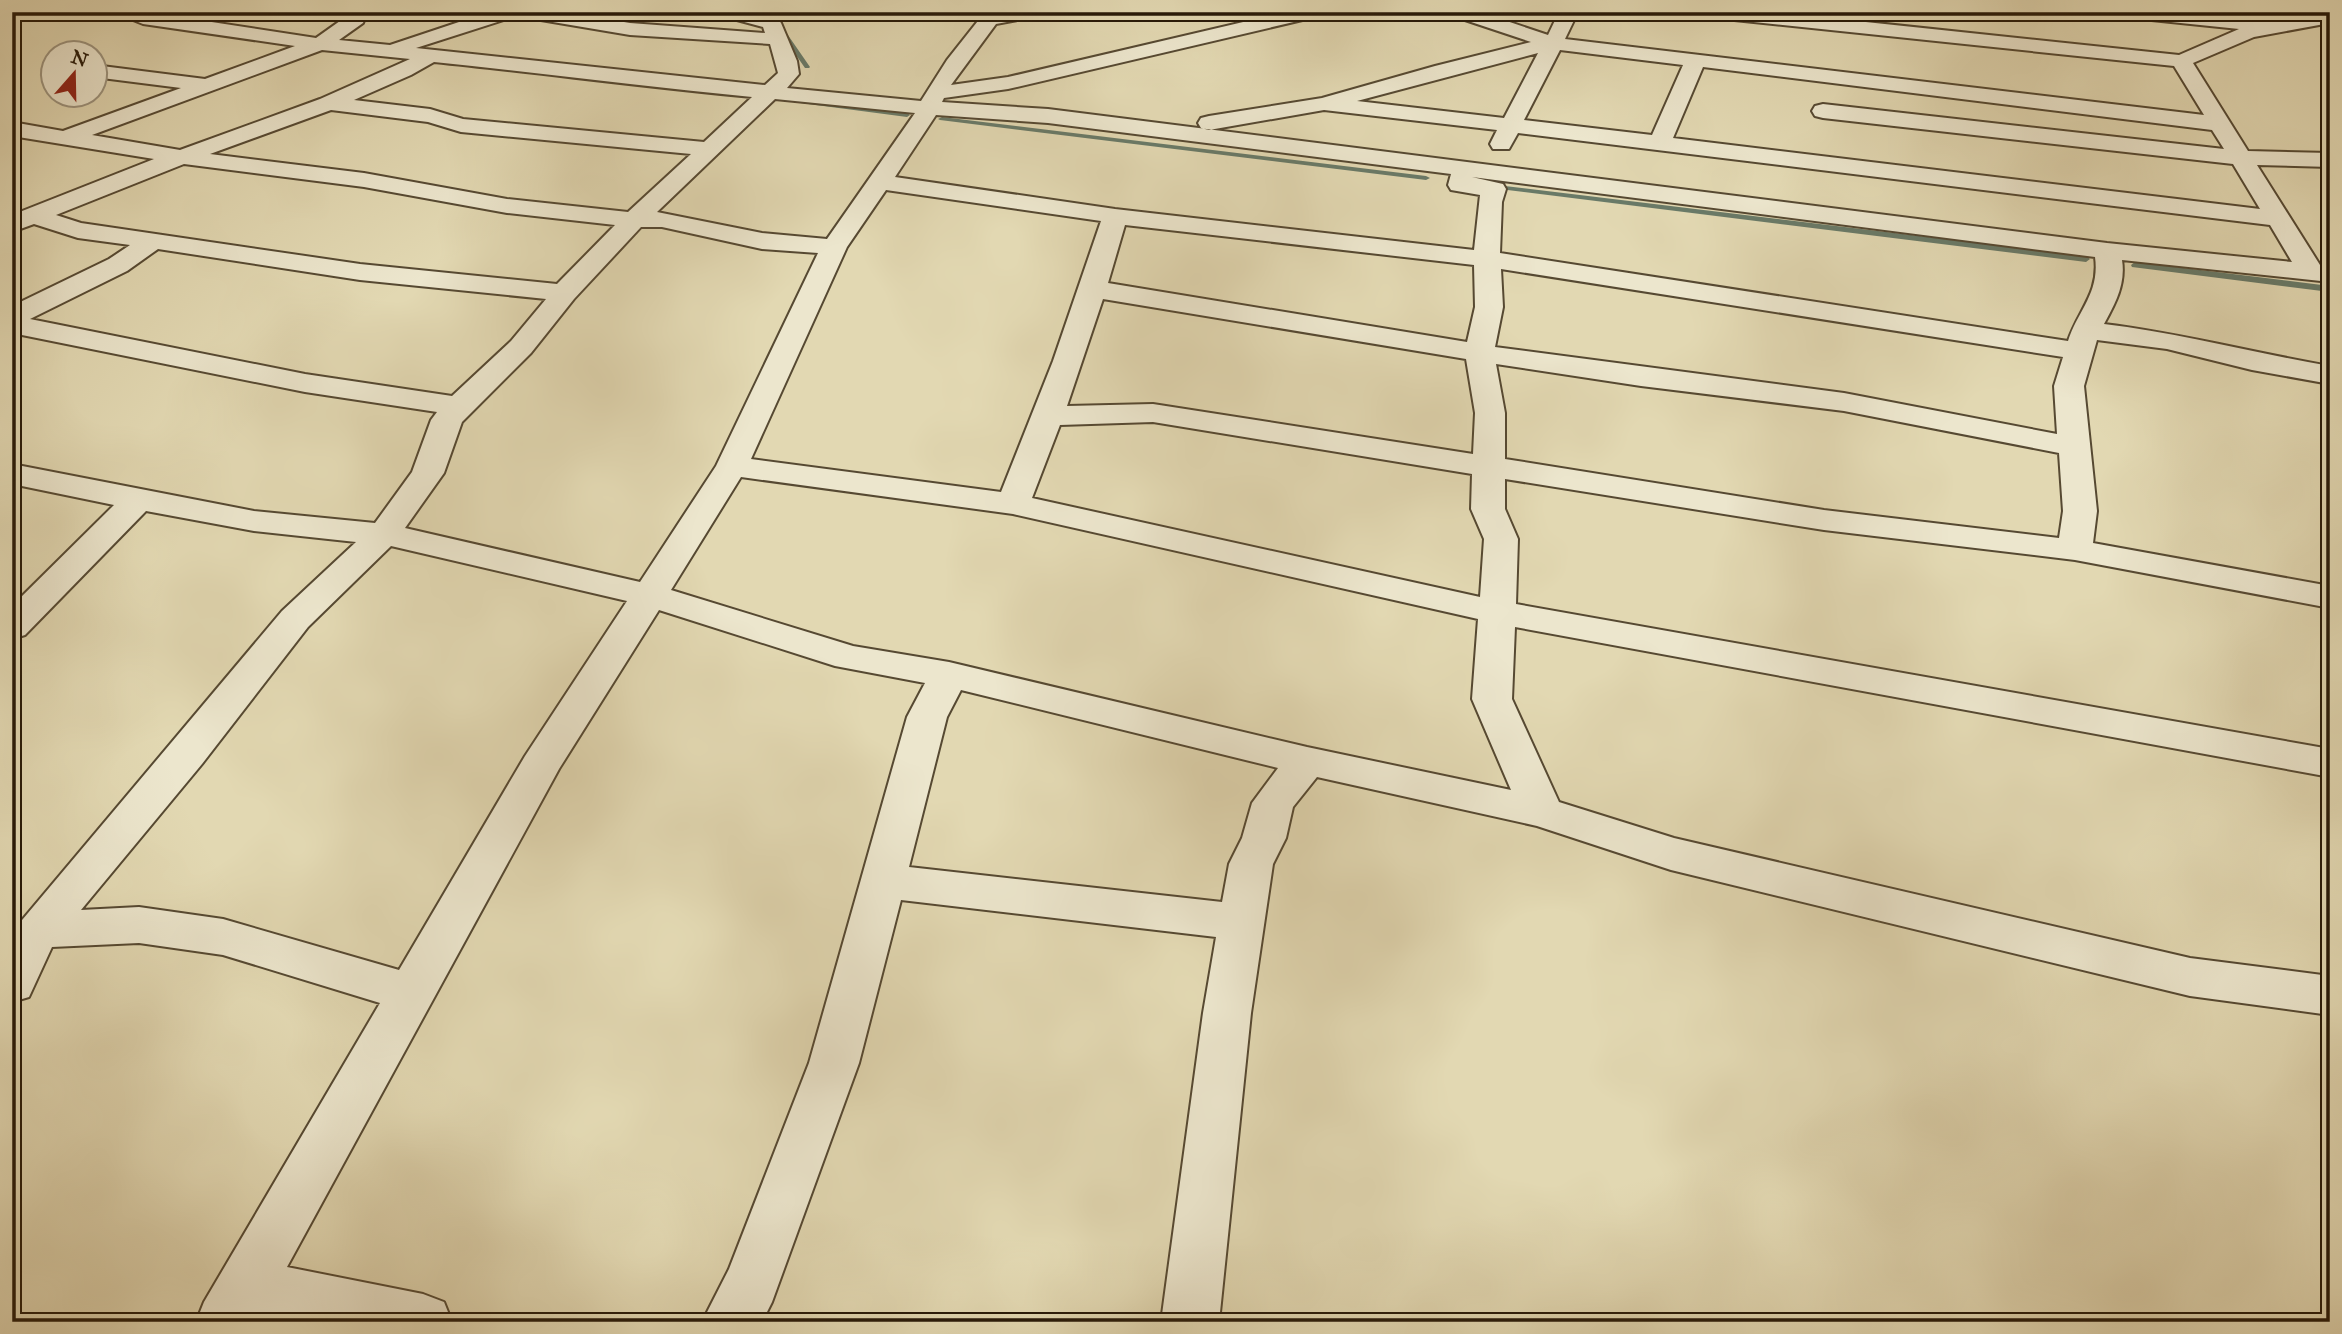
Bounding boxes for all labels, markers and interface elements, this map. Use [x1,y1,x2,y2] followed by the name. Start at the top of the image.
[38,38,108,108] north arrow
[68,45,91,72] text: N

